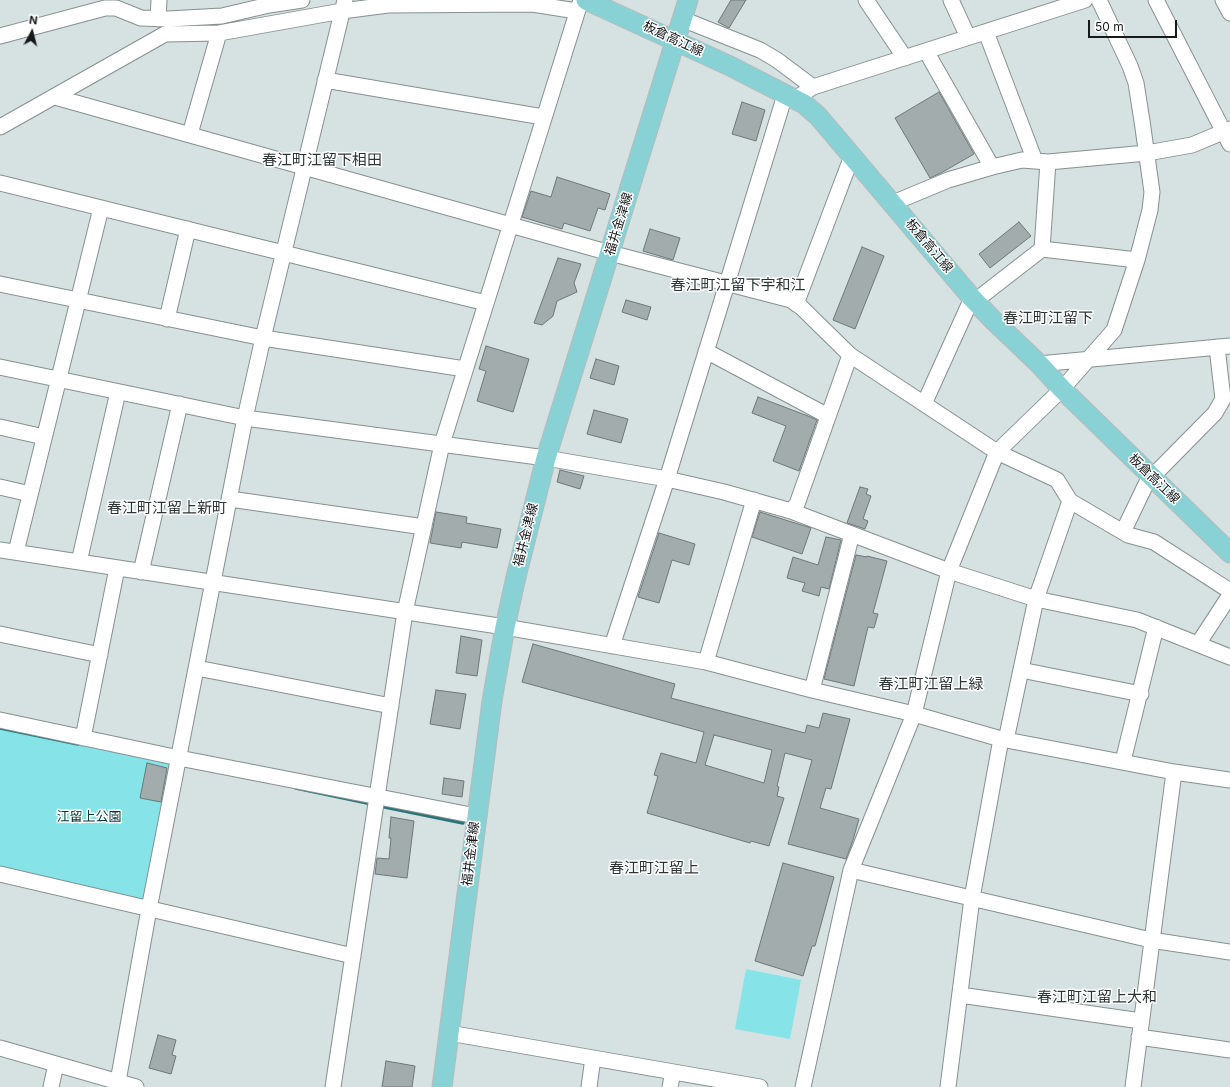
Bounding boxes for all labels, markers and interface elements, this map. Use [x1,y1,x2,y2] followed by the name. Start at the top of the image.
[12,12,52,52] north arrow
[1090,12,1179,38] scale bar
[28,13,38,28] text: N
[640,18,706,60] street label: 板倉高江線
[1095,19,1124,34] text: 50 m
[262,151,382,169] district label: 春江町江留下相田
[602,191,636,257] street label: 福井金津線
[902,216,956,276] street label: 板倉高江線
[671,276,805,294] district label: 春江町江留下宇和江
[1003,309,1093,327] district label: 春江町江留下
[1125,451,1183,507] street label: 板倉高江線
[107,499,227,517] district label: 春江町江留上新町
[511,502,541,568] street label: 福井金津線
[879,675,983,693] district label: 春江町江留上緑
[57,809,121,825] park label: 江留上公園
[459,821,483,887] street label: 福井金津線
[609,859,699,877] district label: 春江町江留上
[1037,988,1157,1006] district label: 春江町江留上大和

